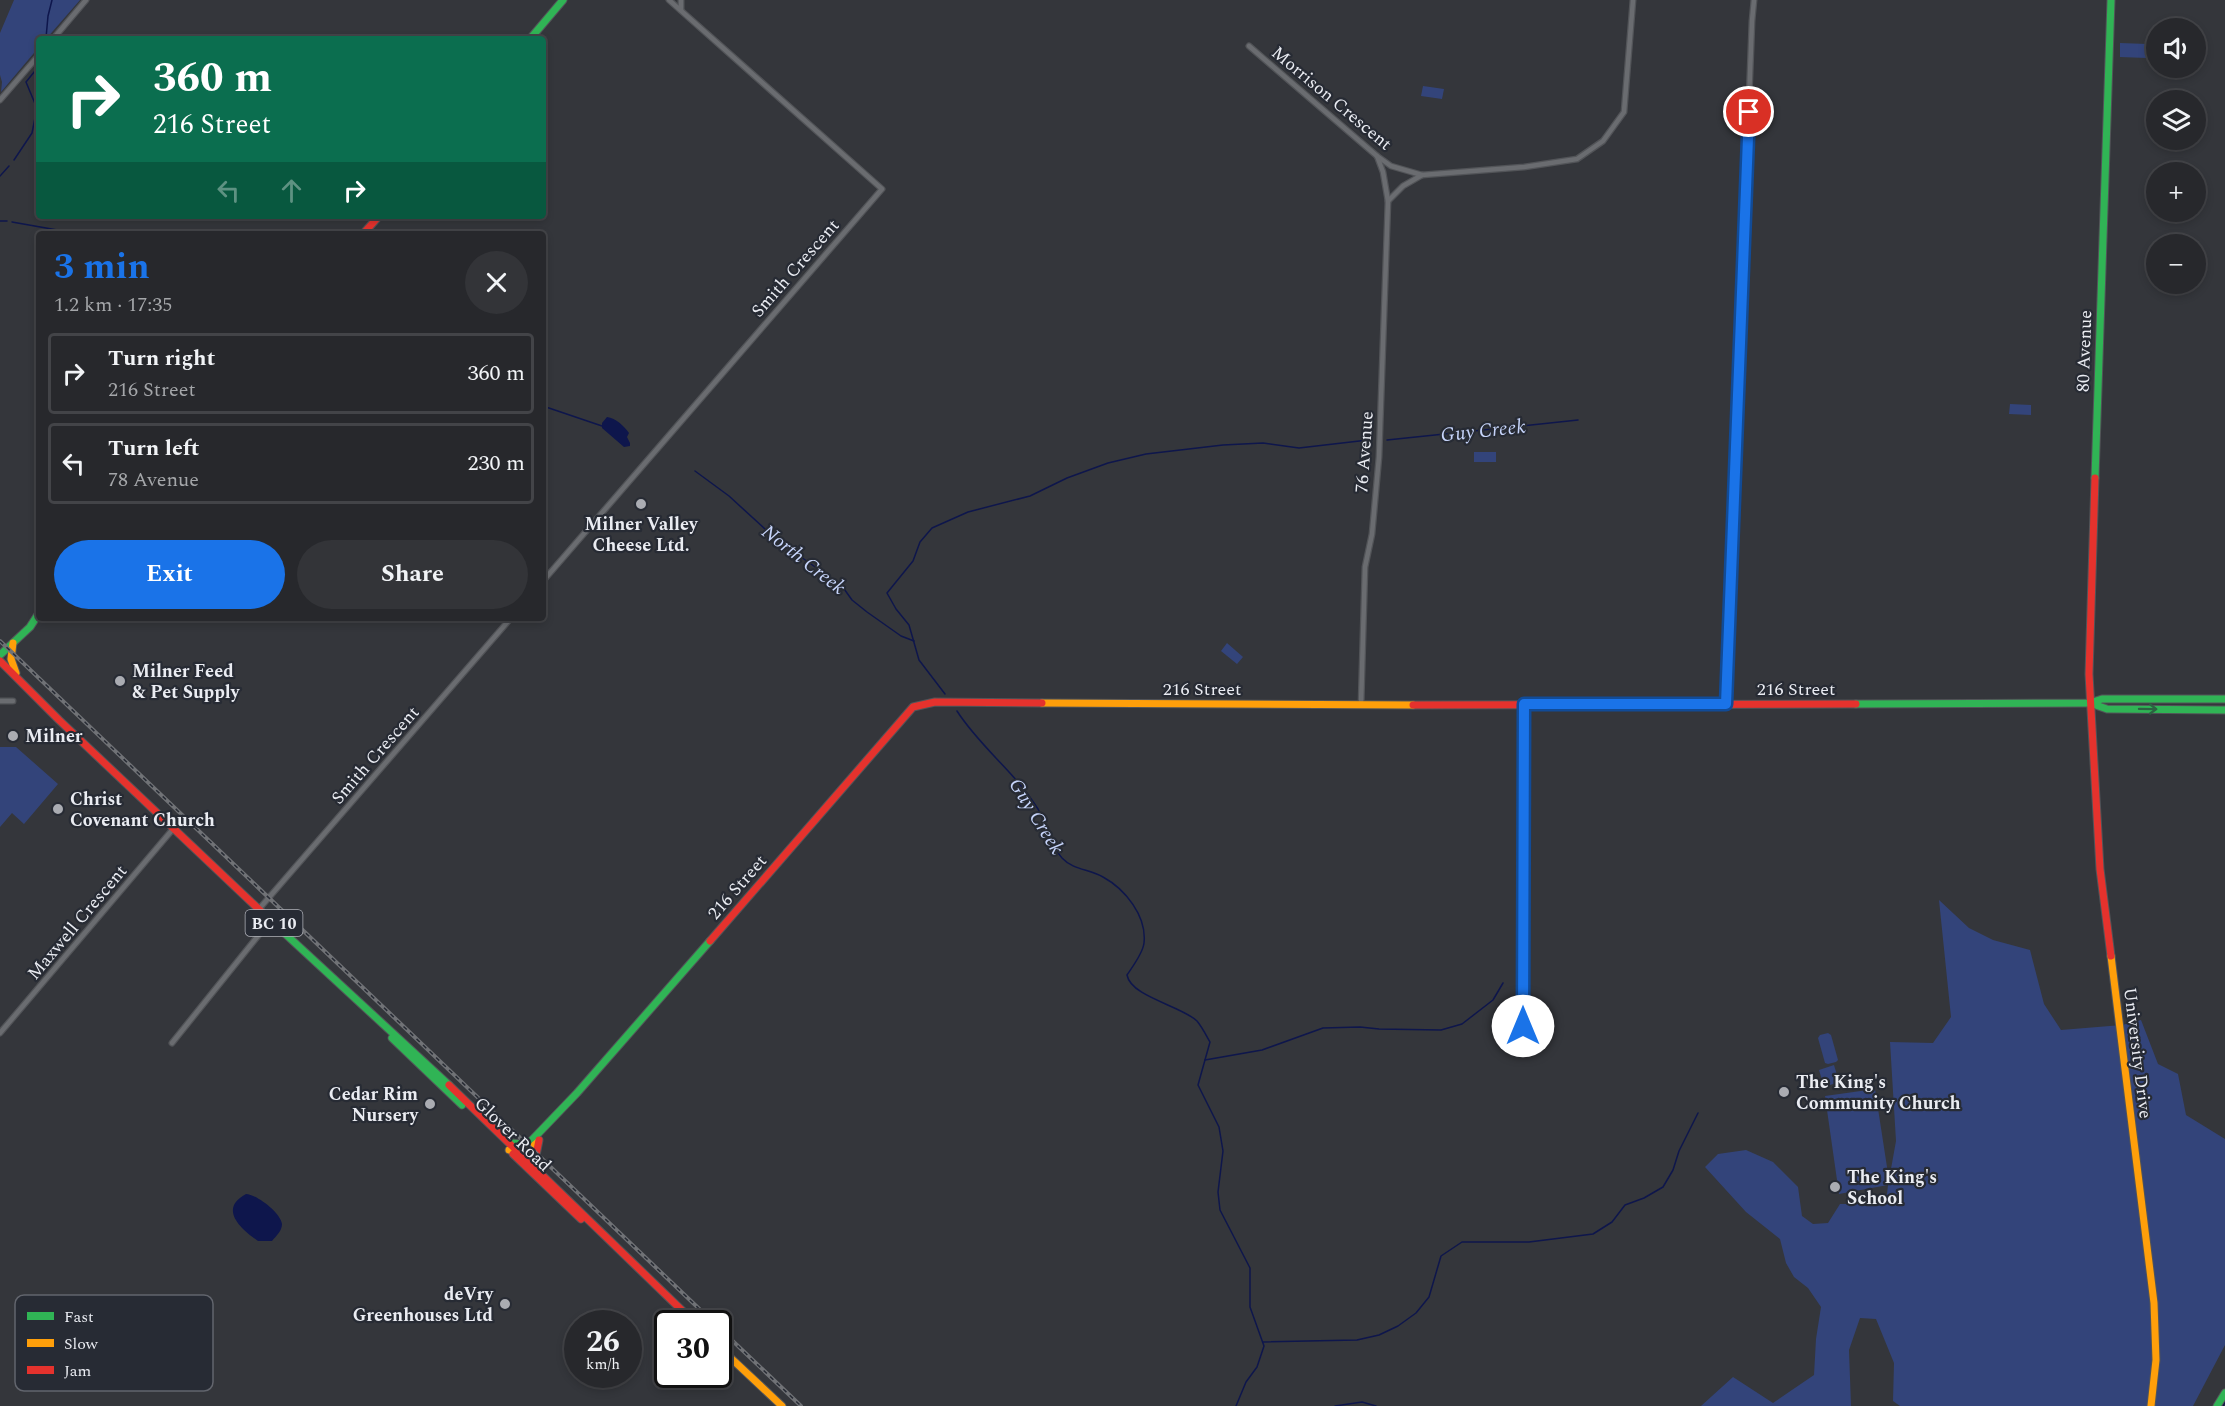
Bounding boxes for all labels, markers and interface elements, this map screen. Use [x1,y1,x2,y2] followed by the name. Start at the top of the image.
[2146,18,2206,294] map controls
[2146,18,2206,78] button: sound
[1265,40,1398,157] street label: Morrison Crescent
[153,47,272,110] text: 360 m
[54,60,132,138] icon: right
[1723,86,1774,137] pin
[2146,90,2206,150] button: layers
[1732,95,1765,128] icon: arrive
[153,104,271,146] text: 216 Street
[2146,162,2206,222] button: +
[212,174,245,207] icon: left
[275,174,308,207] icon: ahead
[338,174,371,207] icon: right
[745,213,846,324] street label: Smith Crescent
[2146,234,2206,294] button: −
[54,240,150,295] text: 3 min
[465,251,528,314] button: close
[54,290,172,320] text: 1.2 km · 17:35
[2070,310,2099,392] street label: 80 Avenue
[108,342,215,375] text: Turn right
[57,357,90,390] icon: right
[468,357,525,390] text: 360 m
[108,375,195,405] text: 216 Street
[1348,410,1381,494] street label: 76 Avenue
[1439,412,1528,450] water label: Guy Creek
[108,432,200,465] text: Turn left
[57,447,90,480] icon: left
[468,447,525,480] text: 230 m
[108,465,199,495] text: 78 Avenue
[634,497,648,511] marker: Milner Valley Cheese Ltd.
[584,511,699,559] place label: Milner Valley Cheese Ltd.
[755,517,853,603] water label: North Creek
[54,540,285,609] button: Exit
[297,540,528,609] button: Share
[132,658,241,706] place label: Milner Feed & Pet Supply
[113,674,127,688] marker: Milner Feed & Pet Supply
[1163,676,1241,703] street label: 216 Street
[1757,676,1835,703] street label: 216 Street
[325,700,426,811] street label: Smith Crescent
[2137,703,2157,715] one-way arrow
[25,723,83,750] place label: Milner
[6,729,20,743] marker: Milner
[1001,772,1072,861] water label: Guy Creek
[70,786,215,834] place label: Christ Covenant Church
[51,802,65,816] marker: Christ Covenant Church
[701,849,773,926] street label: 216 Street
[21,859,134,986] street label: Maxwell Crescent
[246,910,302,936] road number: BC 10
[2116,986,2159,1120] street label: University Drive
[1491,994,1555,1058] position arrow
[1796,1069,1961,1117] place label: The King's Community Church
[329,1081,419,1129] place label: Cedar Rim Nursery
[1777,1085,1791,1099] marker: The King's Community Church
[468,1090,557,1178] street label: Glover Road
[423,1097,437,1111] marker: Cedar Rim Nursery
[1847,1164,1937,1212] place label: The King's School
[1828,1180,1842,1194] marker: The King's School
[353,1281,494,1329] place label: deVry Greenhouses Ltd
[15,1295,213,1391] legend
[498,1297,512,1311] marker: deVry Greenhouses Ltd
[64,1305,94,1329] text: Fast
[654,1310,732,1388] speed limit sign: 30
[586,1319,620,1365] text: 26
[64,1332,99,1356] text: Slow
[586,1353,620,1376] text: km/h
[64,1359,92,1383] text: Jam

